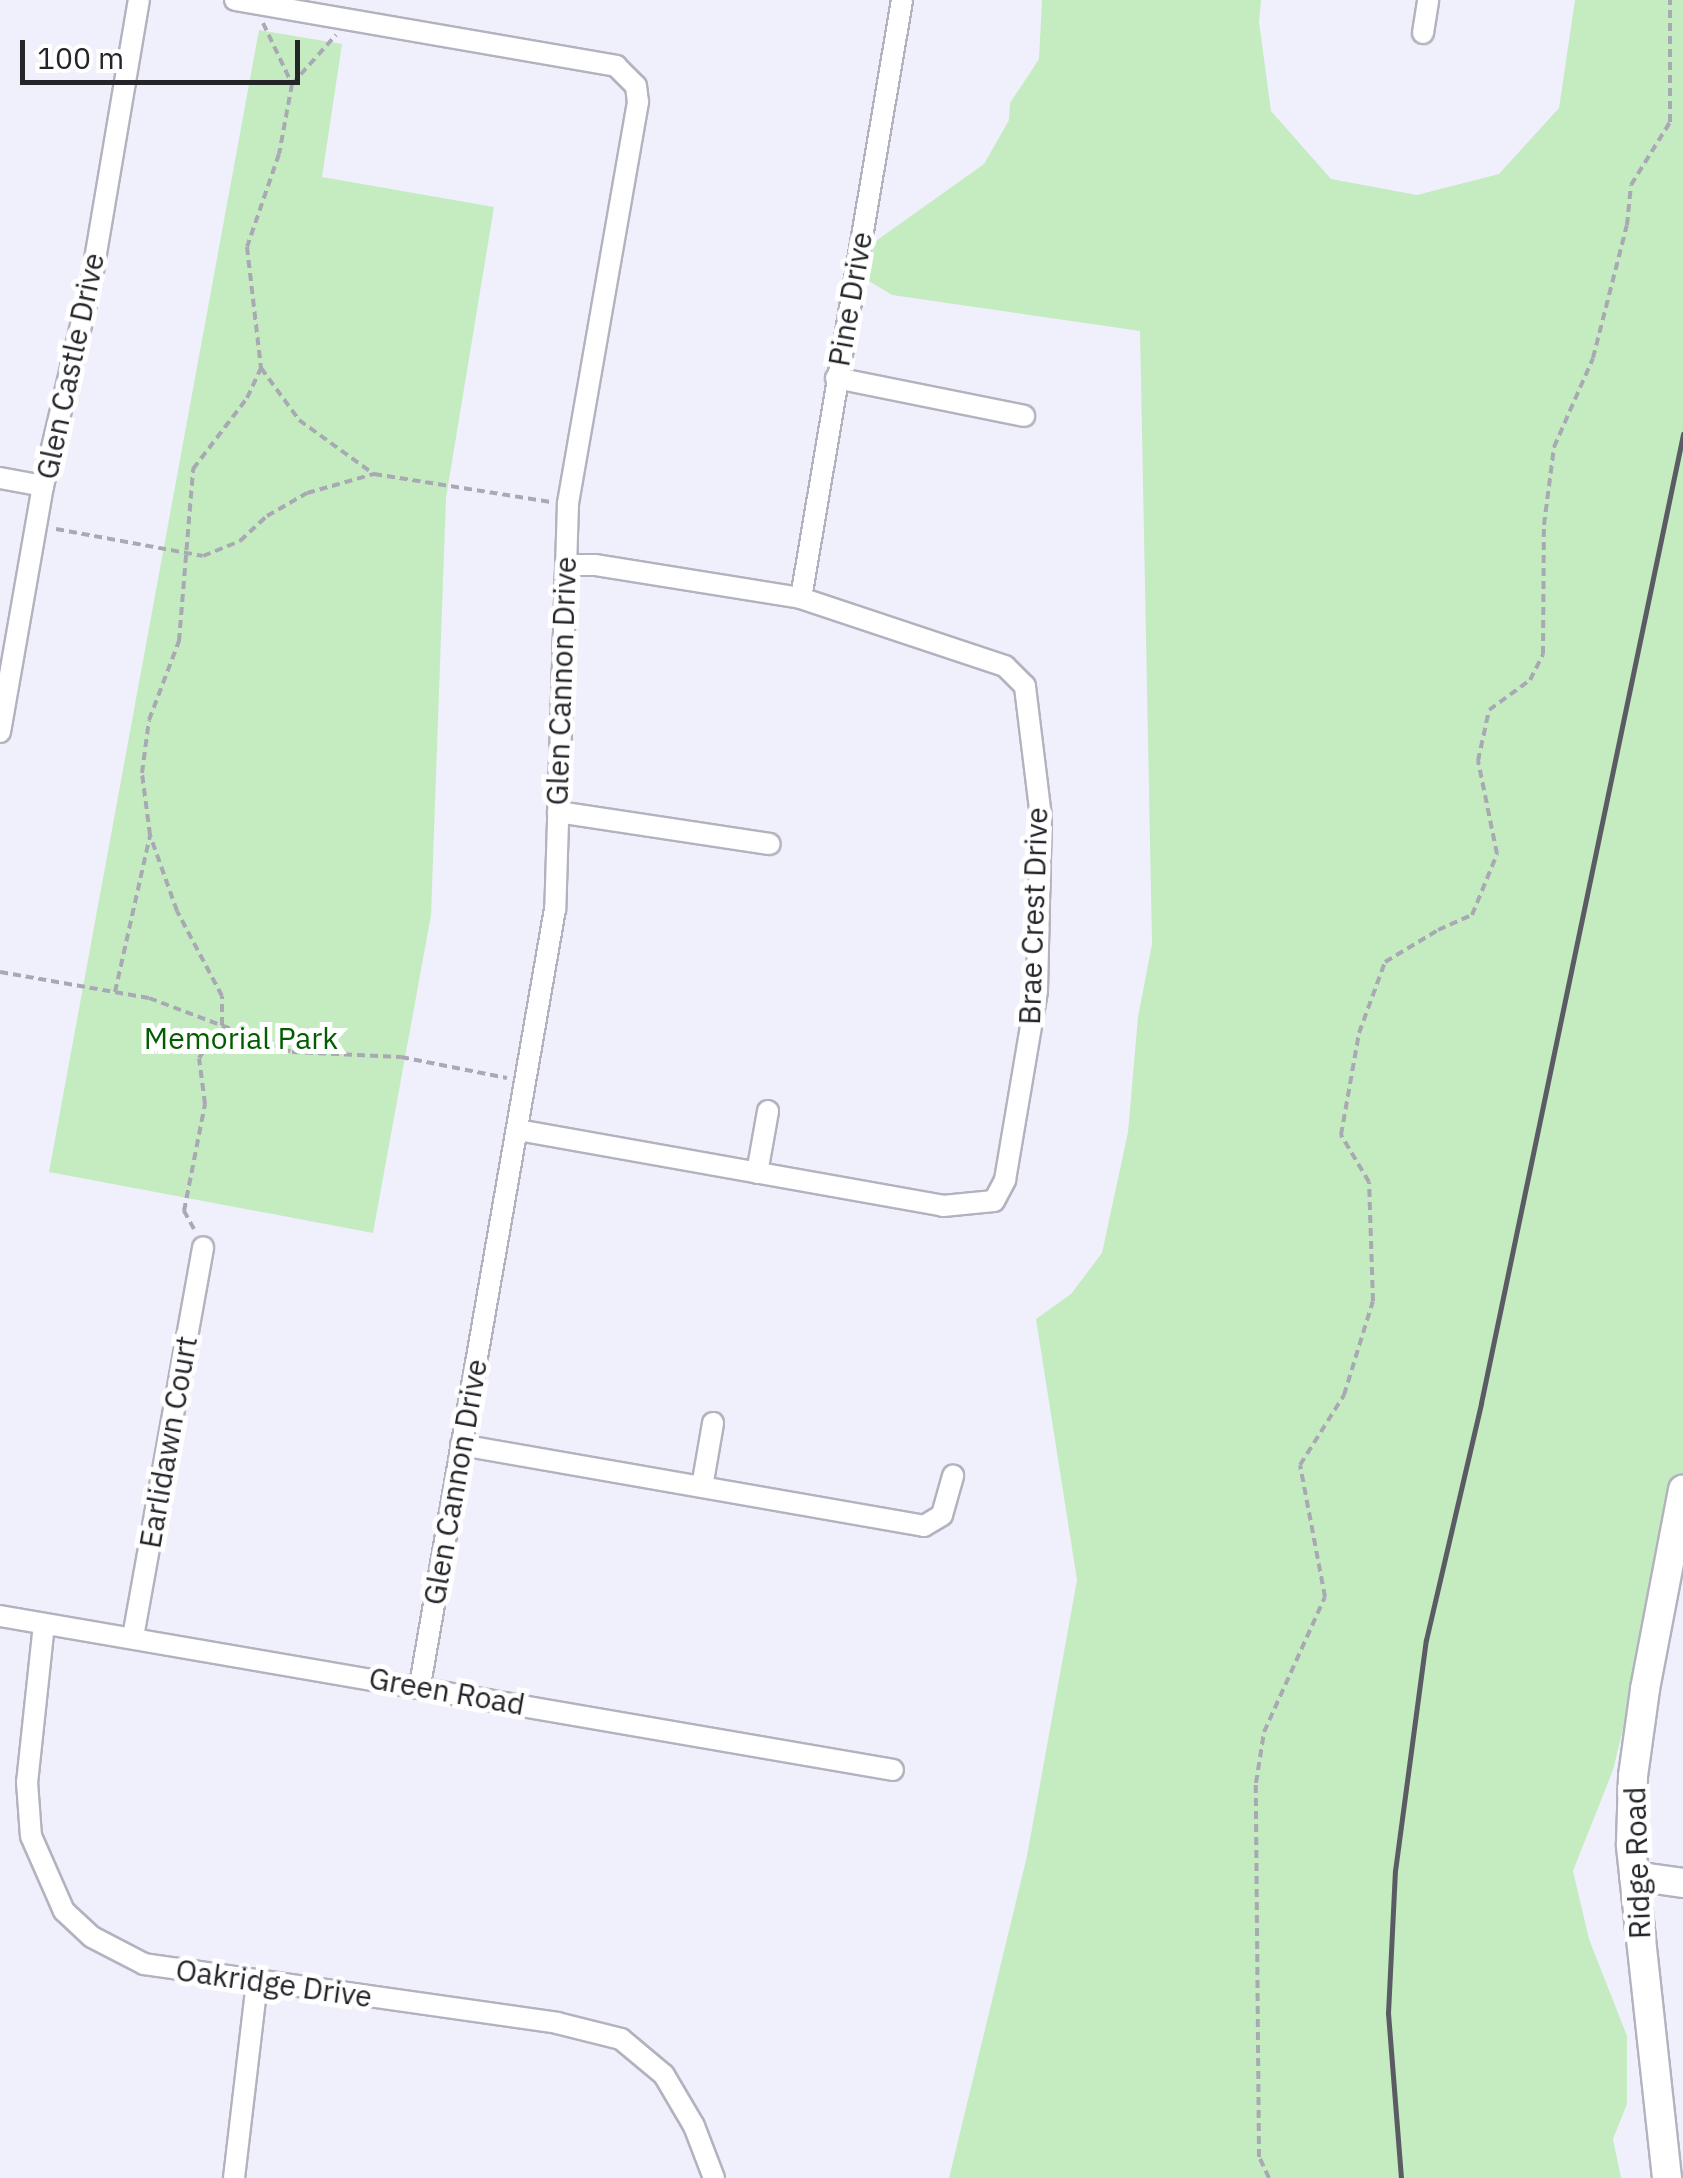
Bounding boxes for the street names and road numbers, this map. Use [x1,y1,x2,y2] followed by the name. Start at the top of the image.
[820,229,880,369] street label: Pine Drive
[28,250,112,482] street label: Glen Castle Drive
[539,556,583,806] street label: Glen Cannon Drive
[1011,807,1055,1025] street label: Brae Crest Drive
[132,1333,204,1551] street label: Earlidawn Court
[416,1356,494,1608] street label: Glen Cannon Drive
[366,1660,528,1722] street label: Green Road
[1616,1786,1658,1940] street label: Ridge Road
[174,1951,374,2015] street label: Oakridge Drive

